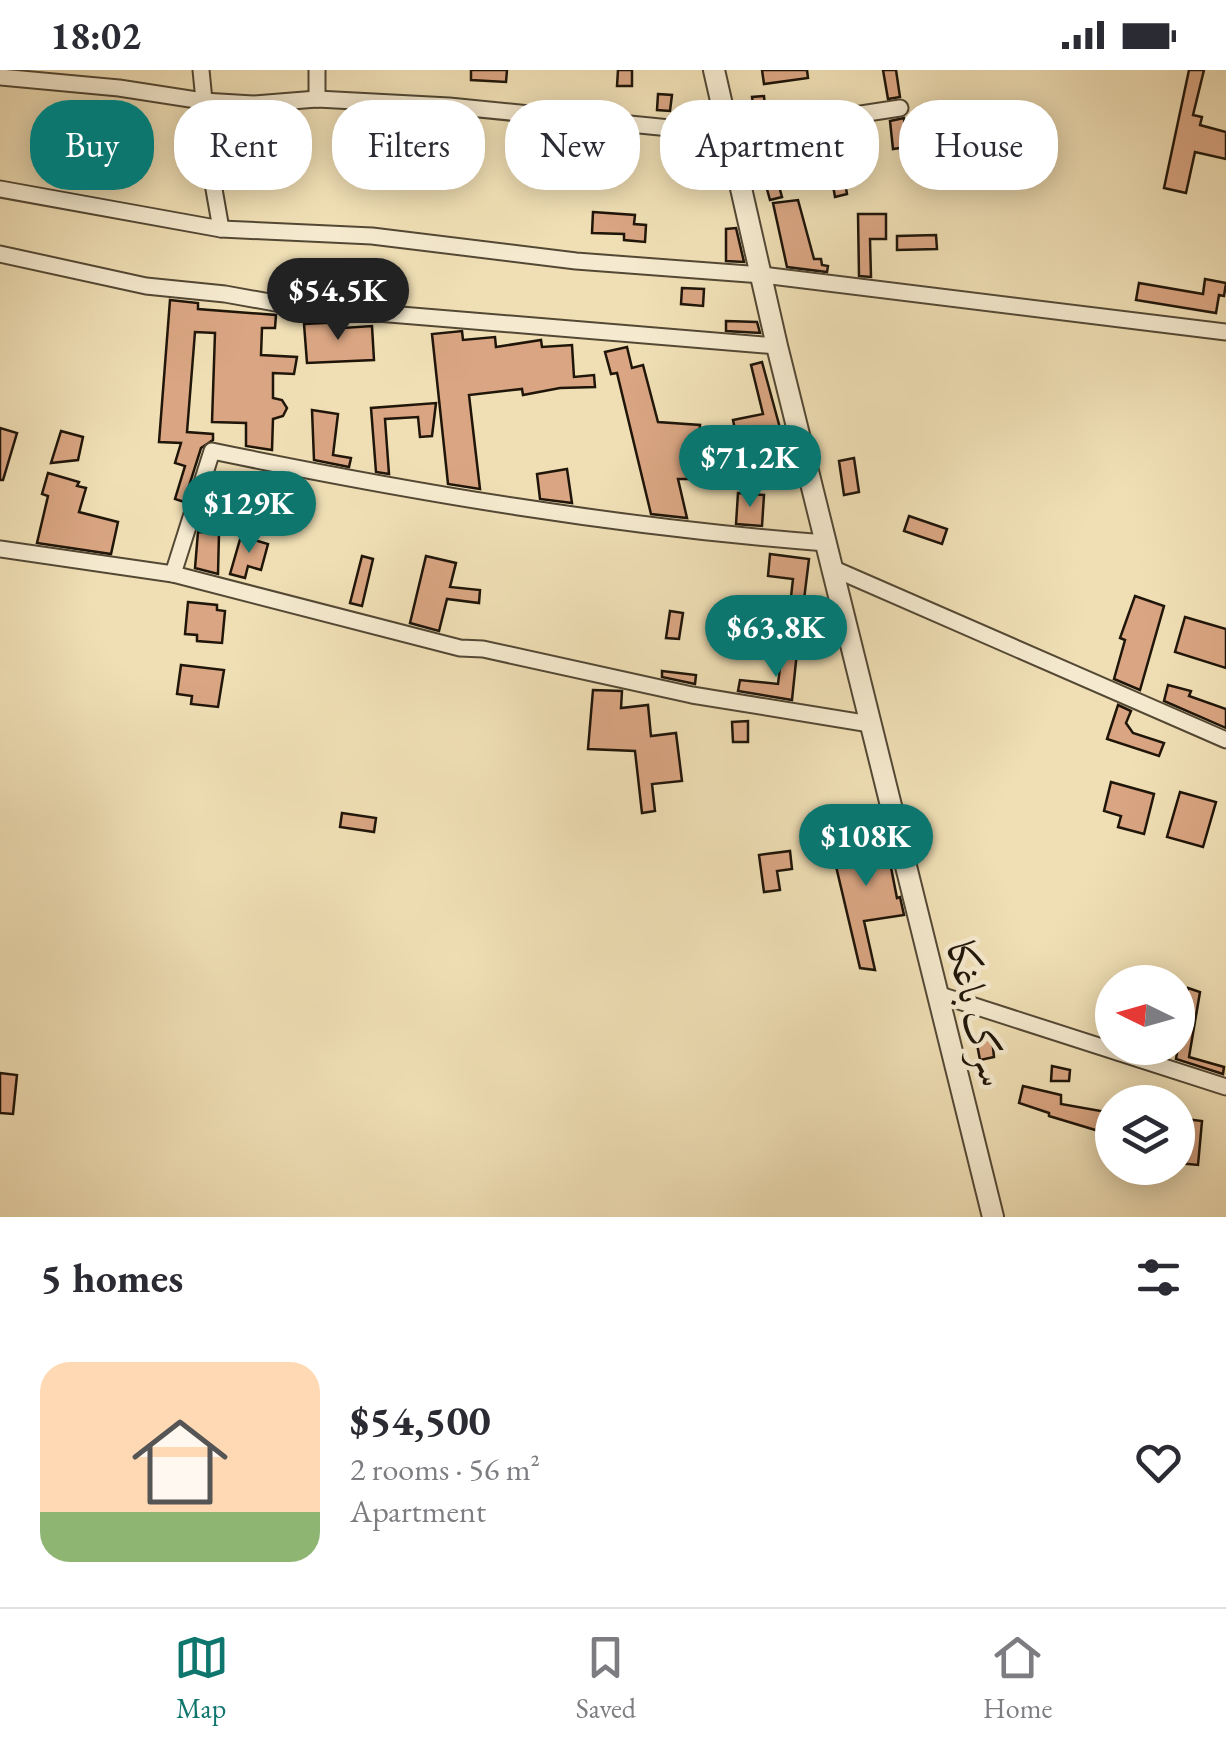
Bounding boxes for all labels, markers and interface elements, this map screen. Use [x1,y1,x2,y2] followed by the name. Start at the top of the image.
[50,11,141,60] text: 18:02
[30,100,154,190] chip: Buy
[174,100,312,190] chip: Rent
[332,100,485,190] chip: Filters
[505,100,640,190] chip: New
[660,100,879,190] chip: Apartment
[899,100,1058,190] chip: House
[257,258,419,343] pin: $54.5K
[289,269,387,311] text: $54.5K
[669,425,831,510] pin: $71.2K
[701,436,799,478] text: $71.2K
[179,471,319,556] pin: $129K
[204,482,294,524] text: $129K
[695,595,857,680] pin: $63.8K
[727,606,825,648] text: $63.8K
[796,804,936,889] pin: $108K
[821,815,911,857] text: $108K
[934,936,1021,1092] street label: سرک باغکا
[1095,965,1195,1065] north arrow
[1095,965,1195,1185] map controls
[1095,1085,1195,1185] button: layers
[40,1250,183,1305] text: 5 homes
[1131,1250,1186,1305] icon: filters
[350,1393,491,1448] text: $54,500
[120,1402,240,1522] icon: home
[1131,1435,1186,1490] icon: heart
[350,1448,540,1490] text: 2 rooms · 56 m²
[350,1490,486,1532] text: Apartment
[174,1630,229,1726] tab: Map
[576,1630,636,1726] tab: Saved
[983,1630,1052,1726] tab: Home

